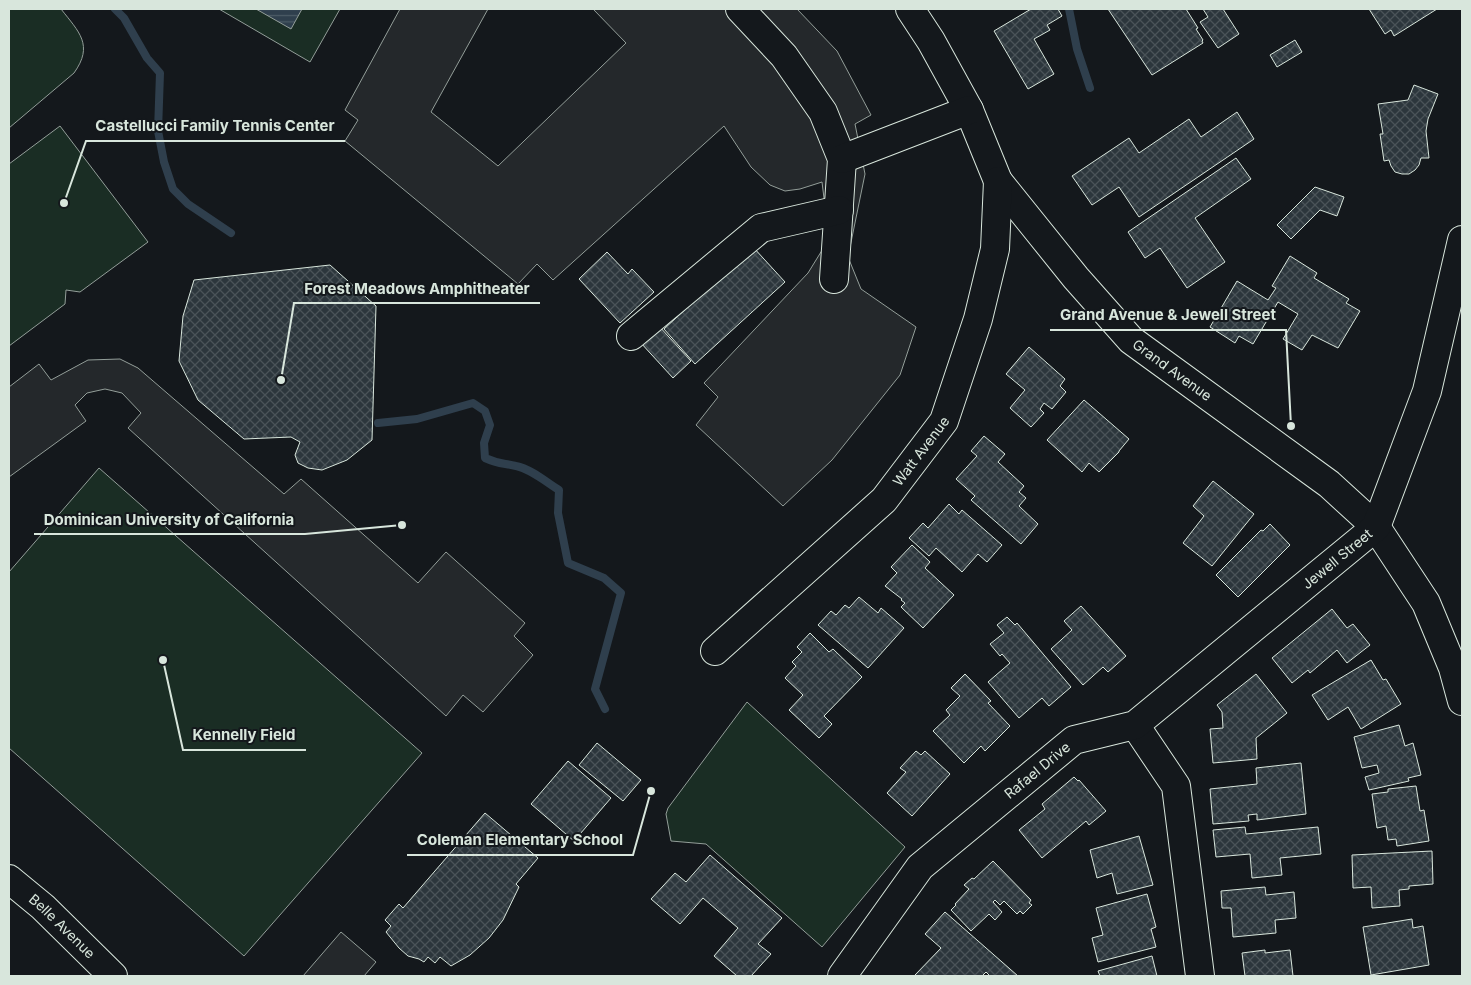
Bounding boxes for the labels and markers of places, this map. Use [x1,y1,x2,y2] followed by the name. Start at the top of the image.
[86,111,345,141] callout: Castellucci Family Tennis Center
[294,273,540,303] callout: Forest Meadows Amphitheater
[1050,300,1286,330] callout: Grand Avenue & Jewell Street
[34,504,305,534] callout: Dominican University of California
[183,720,306,750] callout: Kennelly Field
[407,825,633,855] callout: Coleman Elementary School

